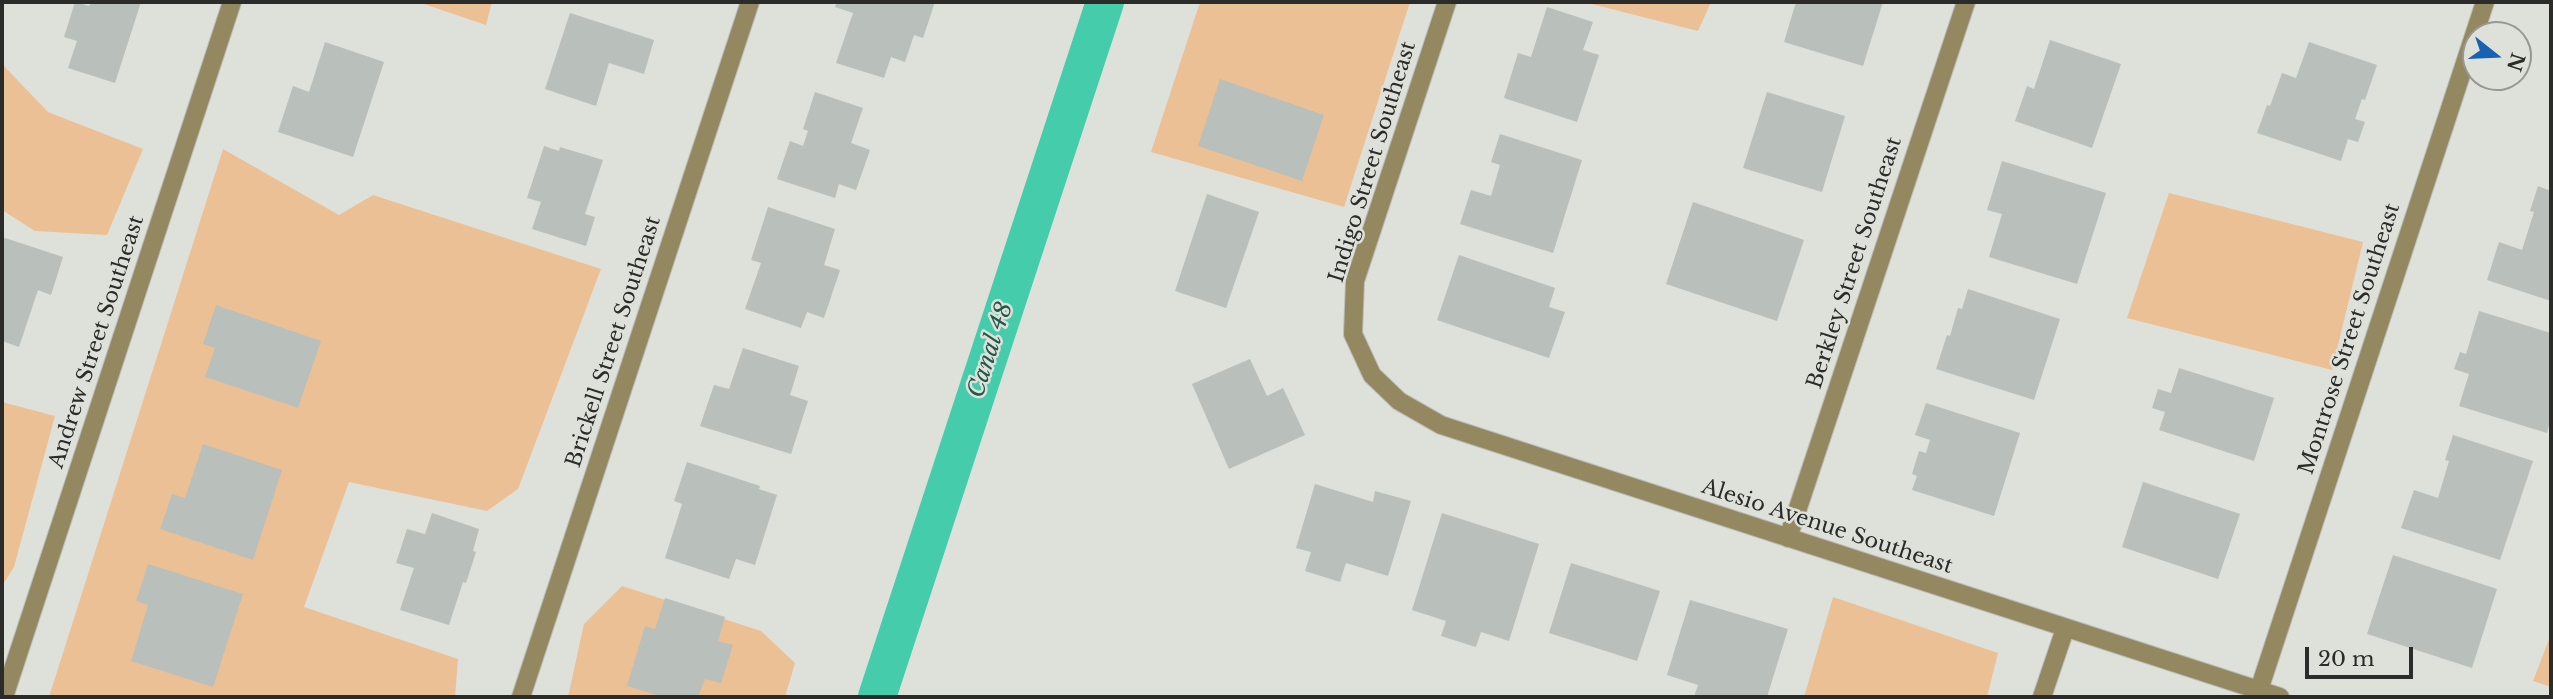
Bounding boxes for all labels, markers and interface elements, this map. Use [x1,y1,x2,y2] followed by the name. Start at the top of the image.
[2462,21,2532,91] north arrow
[1324,38,1422,286] street label: Indigo Street Southeast
[2502,50,2529,74] text: N
[1802,134,1908,392] street label: Berkley Street Southeast
[2294,200,2406,478] street label: Montrose Street Southeast
[44,212,150,472] street label: Andrew Street Southeast
[561,213,667,471] street label: Brickell Street Southeast
[963,299,1019,401] water label: Canal 48
[1698,474,1956,580] street label: Alesio Avenue Southeast
[2308,632,2416,676] scale bar
[2318,646,2375,672] text: 20 m

